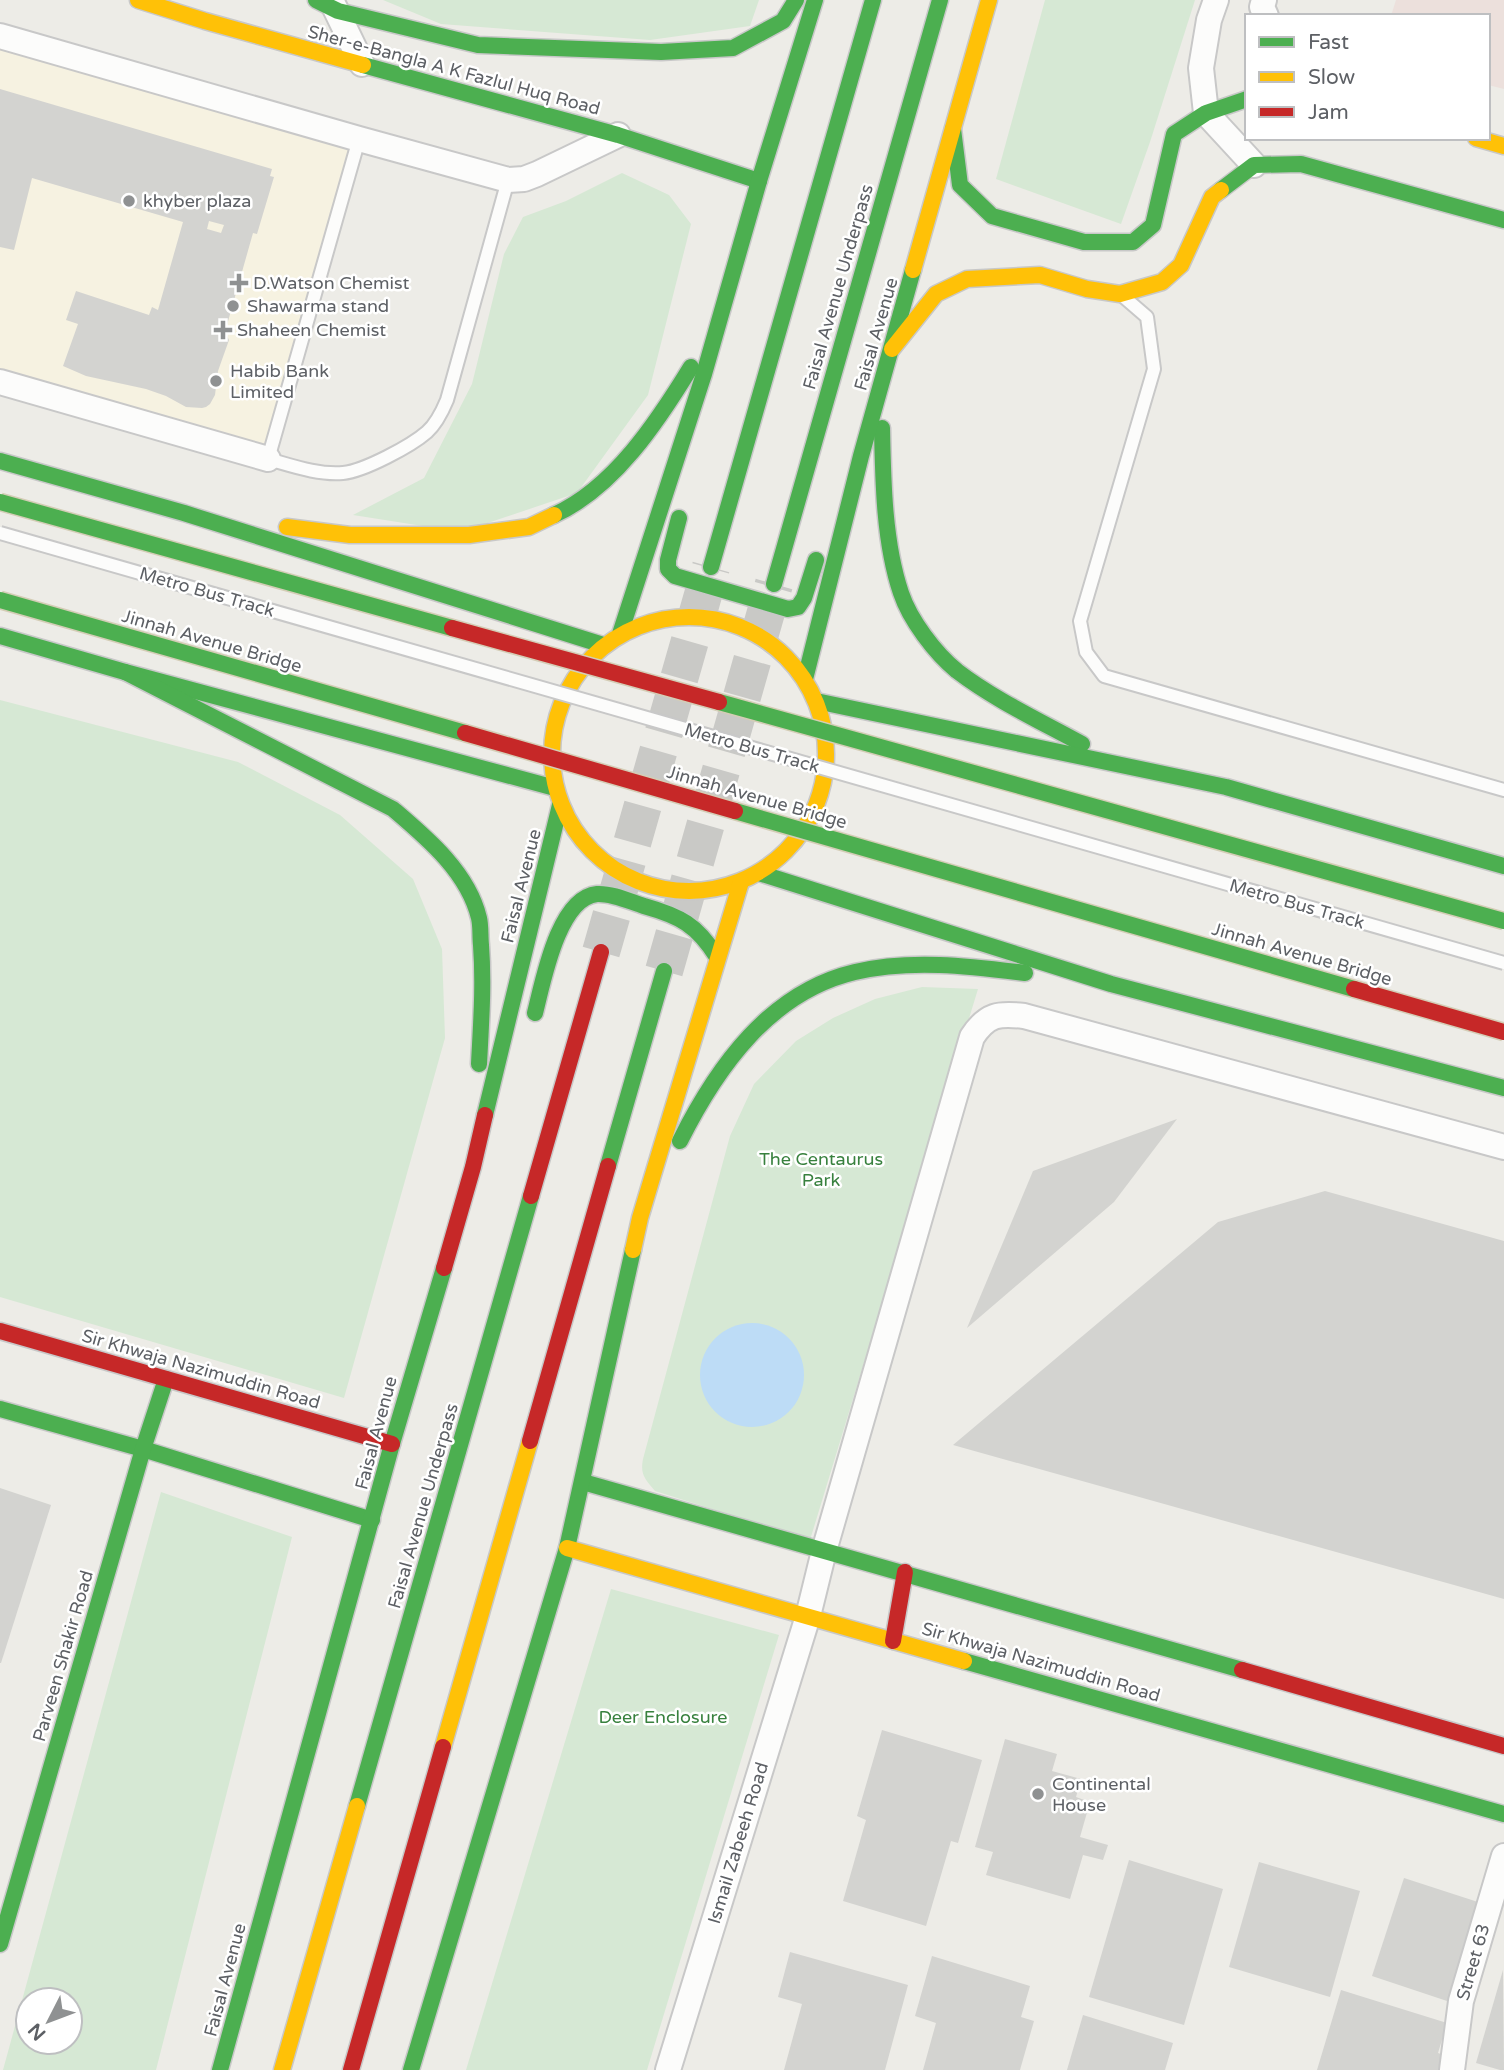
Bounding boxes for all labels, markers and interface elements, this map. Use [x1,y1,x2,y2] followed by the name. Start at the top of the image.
[1245,14,1490,140] legend
[305,20,603,120] street label: Sher-e-Bangla A K Fazlul Huq Road
[1308,30,1349,55] text: Fast
[1308,65,1356,90] text: Slow
[1308,100,1349,125] text: Jam
[798,182,878,392] street label: Faisal Avenue Underpass
[143,190,251,212] place label: khyber plaza
[121,193,137,209] marker: khyber plaza
[253,272,410,294] place label: D.Watson Chemist
[231,275,247,291] marker: D.Watson Chemist
[850,275,902,393] street label: Faisal Avenue
[247,295,389,317] place label: Shawarma stand
[225,298,241,314] marker: Shawarma stand
[237,319,386,341] place label: Shaheen Chemist
[215,322,231,338] marker: Shaheen Chemist
[230,360,329,403] place label: Habib Bank Limited
[208,373,224,389] marker: Habib Bank Limited
[137,562,277,622] street label: Metro Bus Track
[119,605,305,677] street label: Jinnah Avenue Bridge
[682,718,822,778] street label: Metro Bus Track
[664,761,850,833] street label: Jinnah Avenue Bridge
[496,827,546,945] street label: Faisal Avenue
[1227,874,1367,934] street label: Metro Bus Track
[1209,918,1395,990] street label: Jinnah Avenue Bridge
[759,1148,883,1191] park label: The Centaurus Park
[79,1324,323,1414] street label: Sir Khwaja Nazimuddin Road
[350,1374,402,1492] street label: Faisal Avenue
[383,1401,463,1611] street label: Faisal Avenue Underpass
[28,1568,98,1744] street label: Parveen Shakir Road
[919,1617,1163,1707] street label: Sir Khwaja Nazimuddin Road
[599,1706,727,1728] park label: Deer Enclosure
[703,1759,773,1927] street label: Ismail Zabeeh Road
[1052,1773,1151,1816] place label: Continental House
[1030,1786,1046,1802] marker: Continental House
[199,1921,251,2039] street label: Faisal Avenue
[1452,1921,1494,2003] street label: Street 63
[14,1986,84,2056] north arrow
[24,2019,50,2045] text: N

